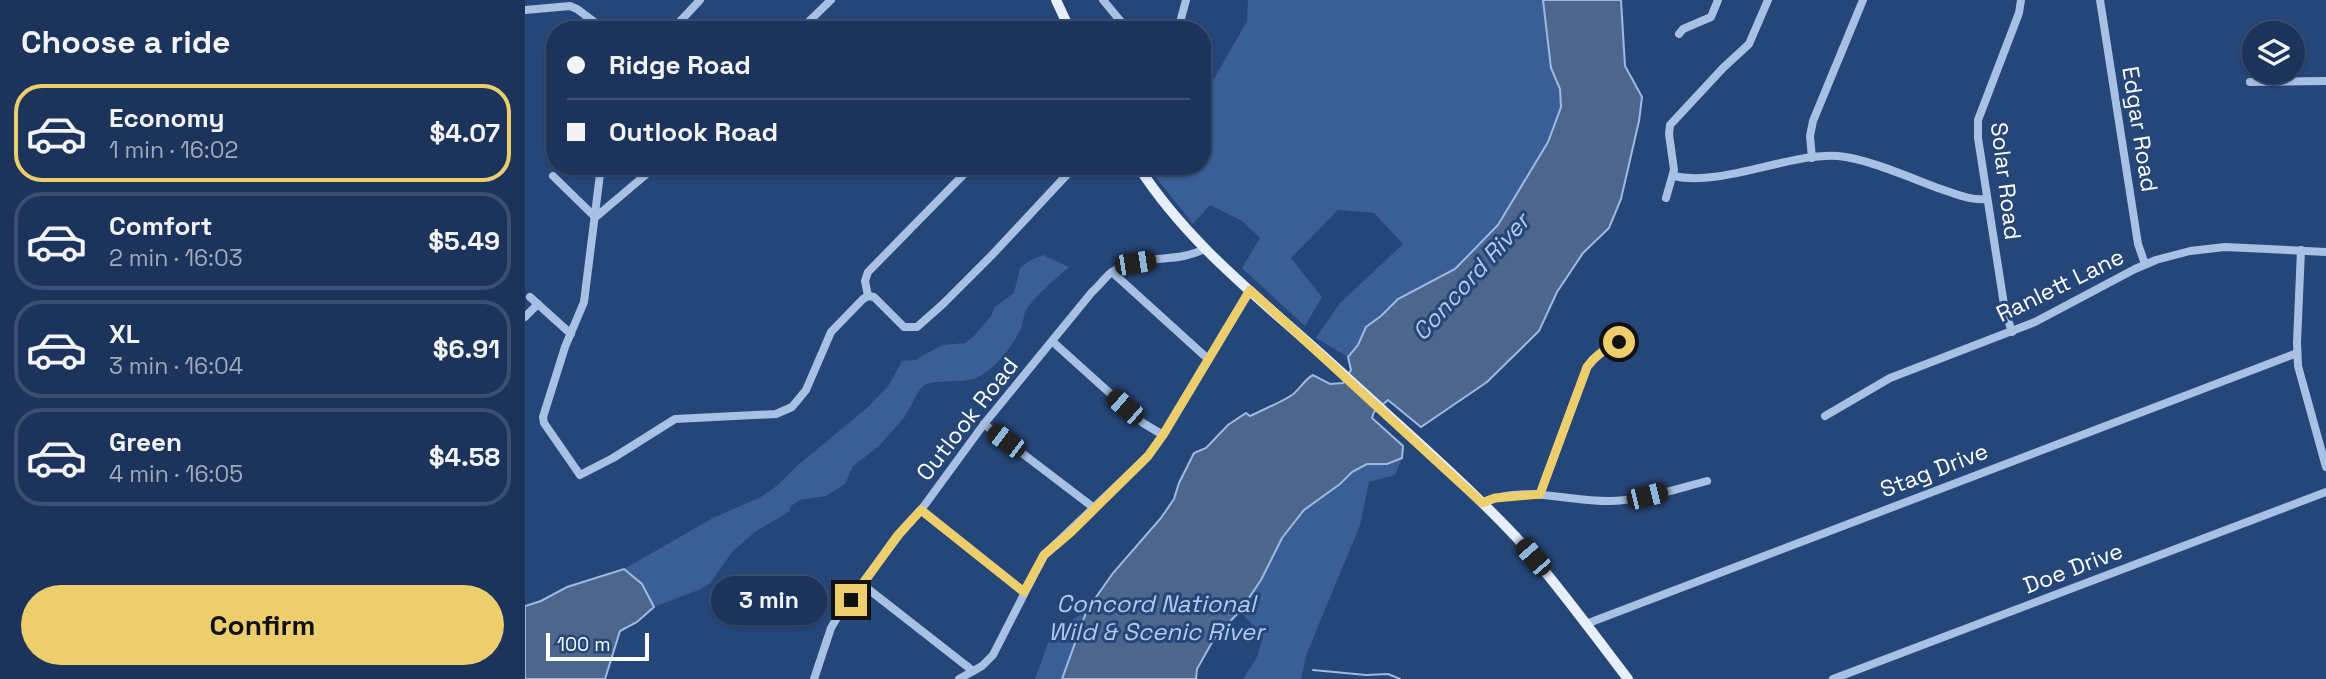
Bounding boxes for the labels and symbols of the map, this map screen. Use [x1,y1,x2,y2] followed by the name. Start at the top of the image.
[2115,64,2165,194] street label: Edgar Road
[1984,121,2028,241] street label: Solar Road
[1405,204,1538,347] water label: Concord River
[1991,241,2129,329] street label: Ranlett Lane
[1113,249,1158,277] car
[1603,326,1635,358] route start
[909,351,1025,487] street label: Outlook Road
[1103,385,1148,429] car
[983,420,1030,462] car
[1876,436,1992,504] street label: Stag Drive
[1625,481,1670,511] car
[1512,534,1555,580] car
[2019,535,2127,601] street label: Doe Drive
[711,576,827,624] callout: 3 min
[835,584,867,616] route end
[1048,588,1267,647] water label: Concord National Wild & Scenic River
[546,630,649,662] scale bar

